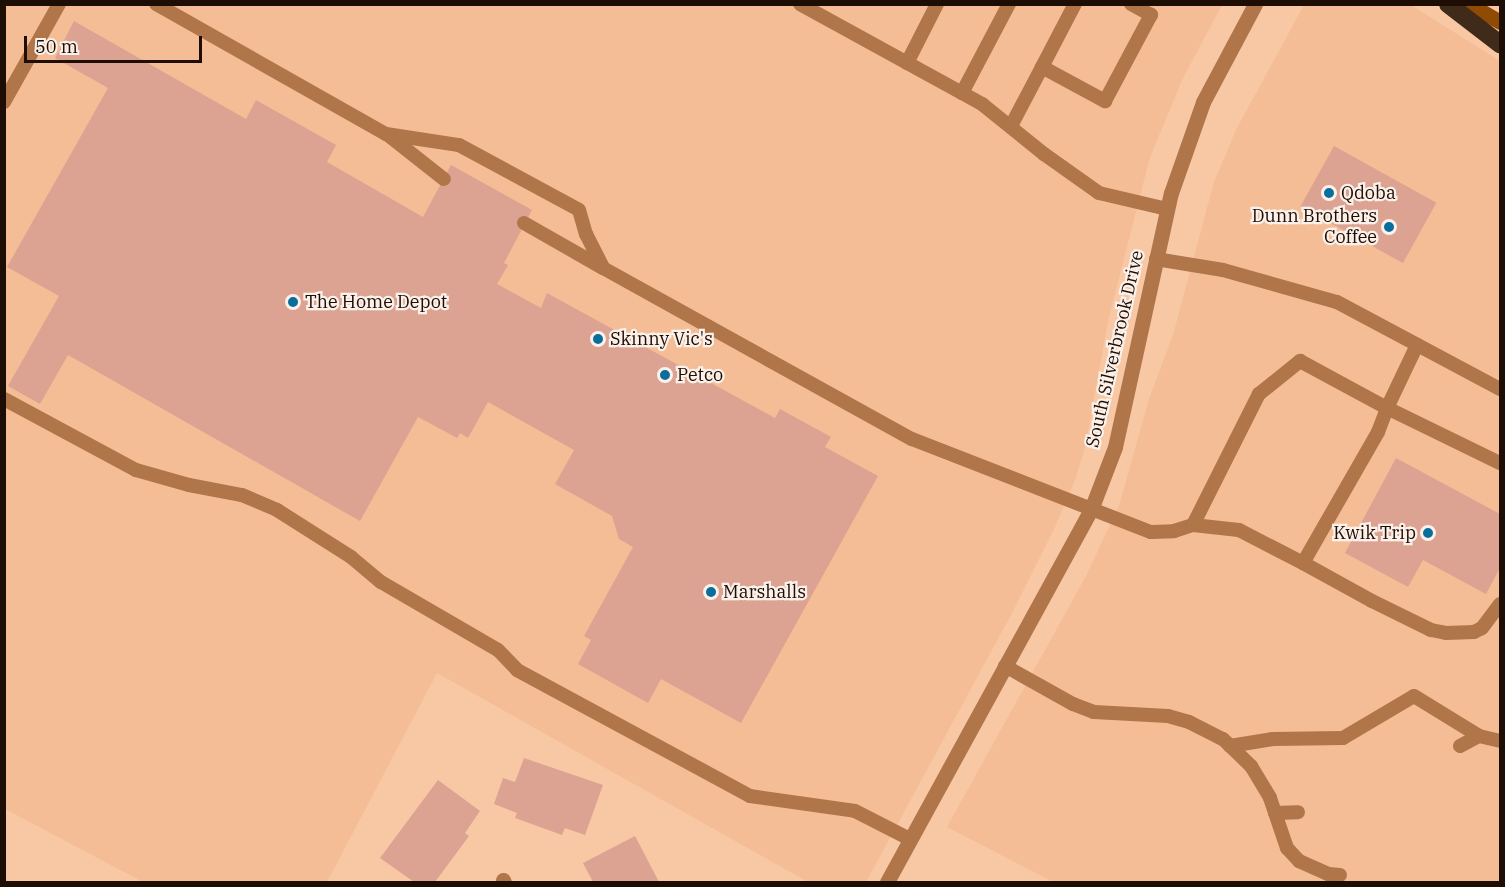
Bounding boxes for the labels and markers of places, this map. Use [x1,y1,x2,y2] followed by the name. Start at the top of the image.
[1341,182,1396,204] place label: Qdoba
[1322,186,1336,200] marker: Qdoba
[1252,206,1377,248] place label: Dunn Brothers Coffee
[1382,220,1396,234] marker: Dunn Brothers Coffee
[305,291,447,313] place label: The Home Depot
[286,295,300,309] marker: The Home Depot
[610,328,713,350] place label: Skinny Vic's
[591,332,605,346] marker: Skinny Vic's
[677,364,723,386] place label: Petco
[658,368,672,382] marker: Petco
[1333,522,1416,544] place label: Kwik Trip
[1421,526,1435,540] marker: Kwik Trip
[723,581,806,603] place label: Marshalls
[704,585,718,599] marker: Marshalls

